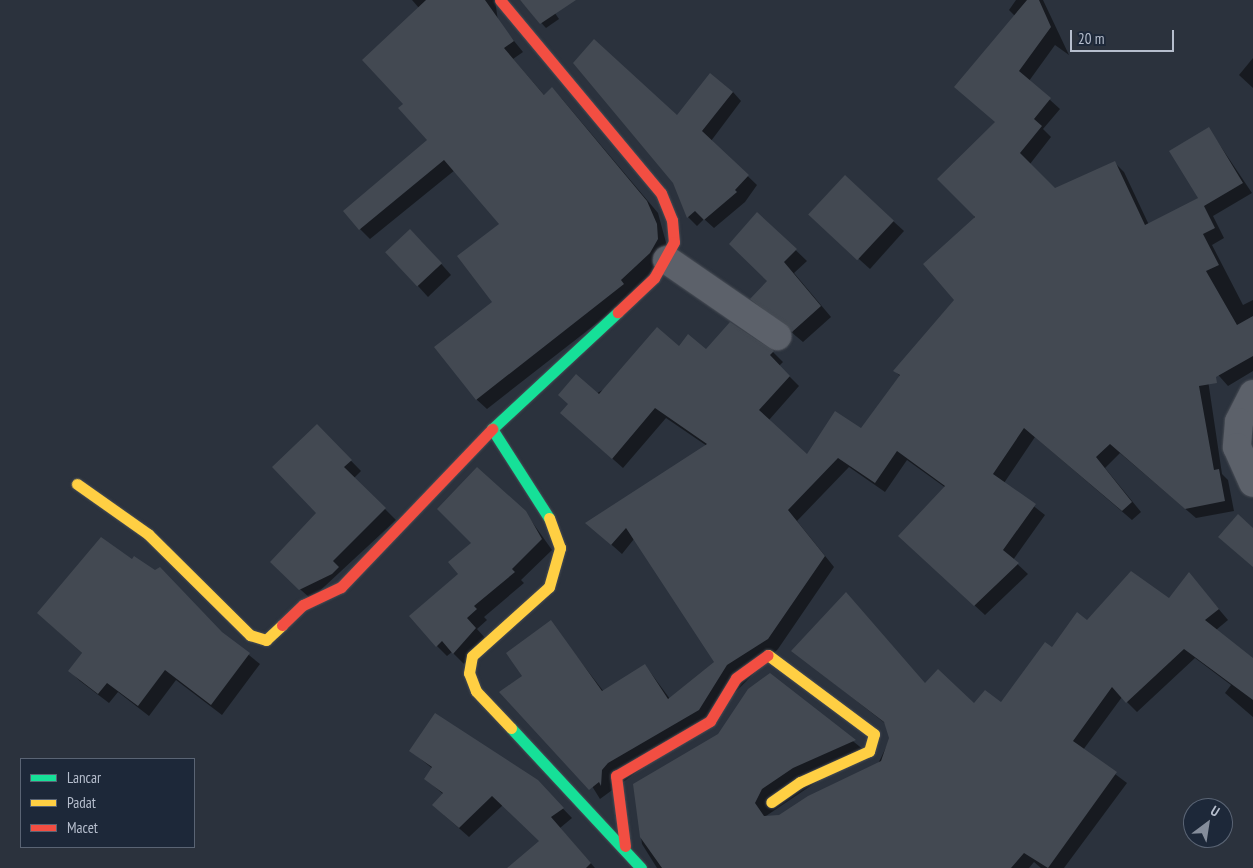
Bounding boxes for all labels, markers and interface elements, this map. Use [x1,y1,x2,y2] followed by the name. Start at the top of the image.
[1073,20,1177,52] scale bar
[1078,29,1104,48] text: 20 m
[20,758,195,848] legend
[67,768,101,787] text: Lancar
[67,793,96,812] text: Padat
[1183,798,1233,848] north arrow
[1207,801,1223,821] text: U
[67,818,98,837] text: Macet

